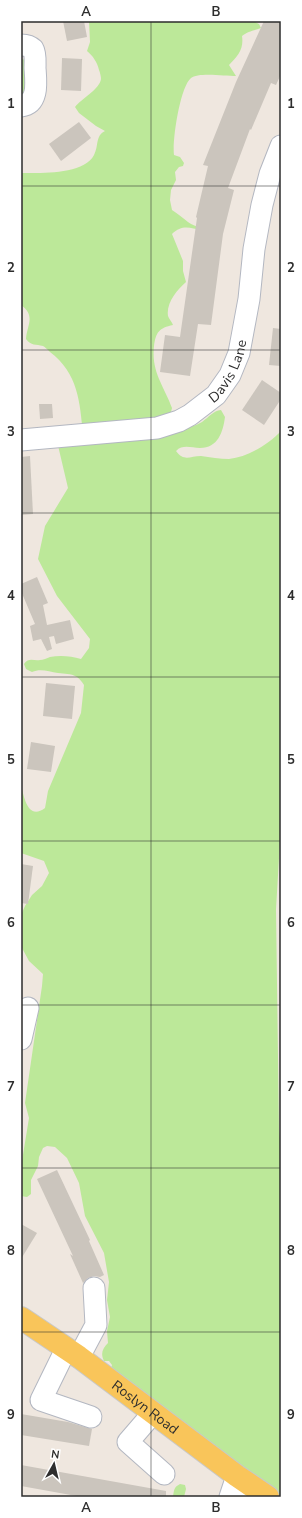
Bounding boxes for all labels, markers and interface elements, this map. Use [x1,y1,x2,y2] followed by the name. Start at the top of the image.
[81,3,91,21] text: A
[212,3,221,21] text: B
[7,95,15,113] text: 1
[287,95,295,113] text: 1
[7,259,15,277] text: 2
[287,259,295,277] text: 2
[205,338,251,407] street label: Davis Lane
[7,423,15,441] text: 3
[287,423,295,441] text: 3
[7,587,15,605] text: 4
[287,587,295,605] text: 4
[7,751,15,769] text: 5
[287,751,295,769] text: 5
[7,914,15,932] text: 6
[287,914,295,932] text: 6
[7,1078,15,1096] text: 7
[287,1078,295,1096] text: 7
[7,1242,15,1260] text: 8
[287,1242,295,1260] text: 8
[108,1376,182,1439] street label: Roslyn Road
[7,1406,15,1424] text: 9
[287,1406,295,1424] text: 9
[34,1444,74,1484] north arrow
[50,1447,60,1463] text: N
[81,1499,91,1517] text: A
[212,1499,221,1517] text: B

